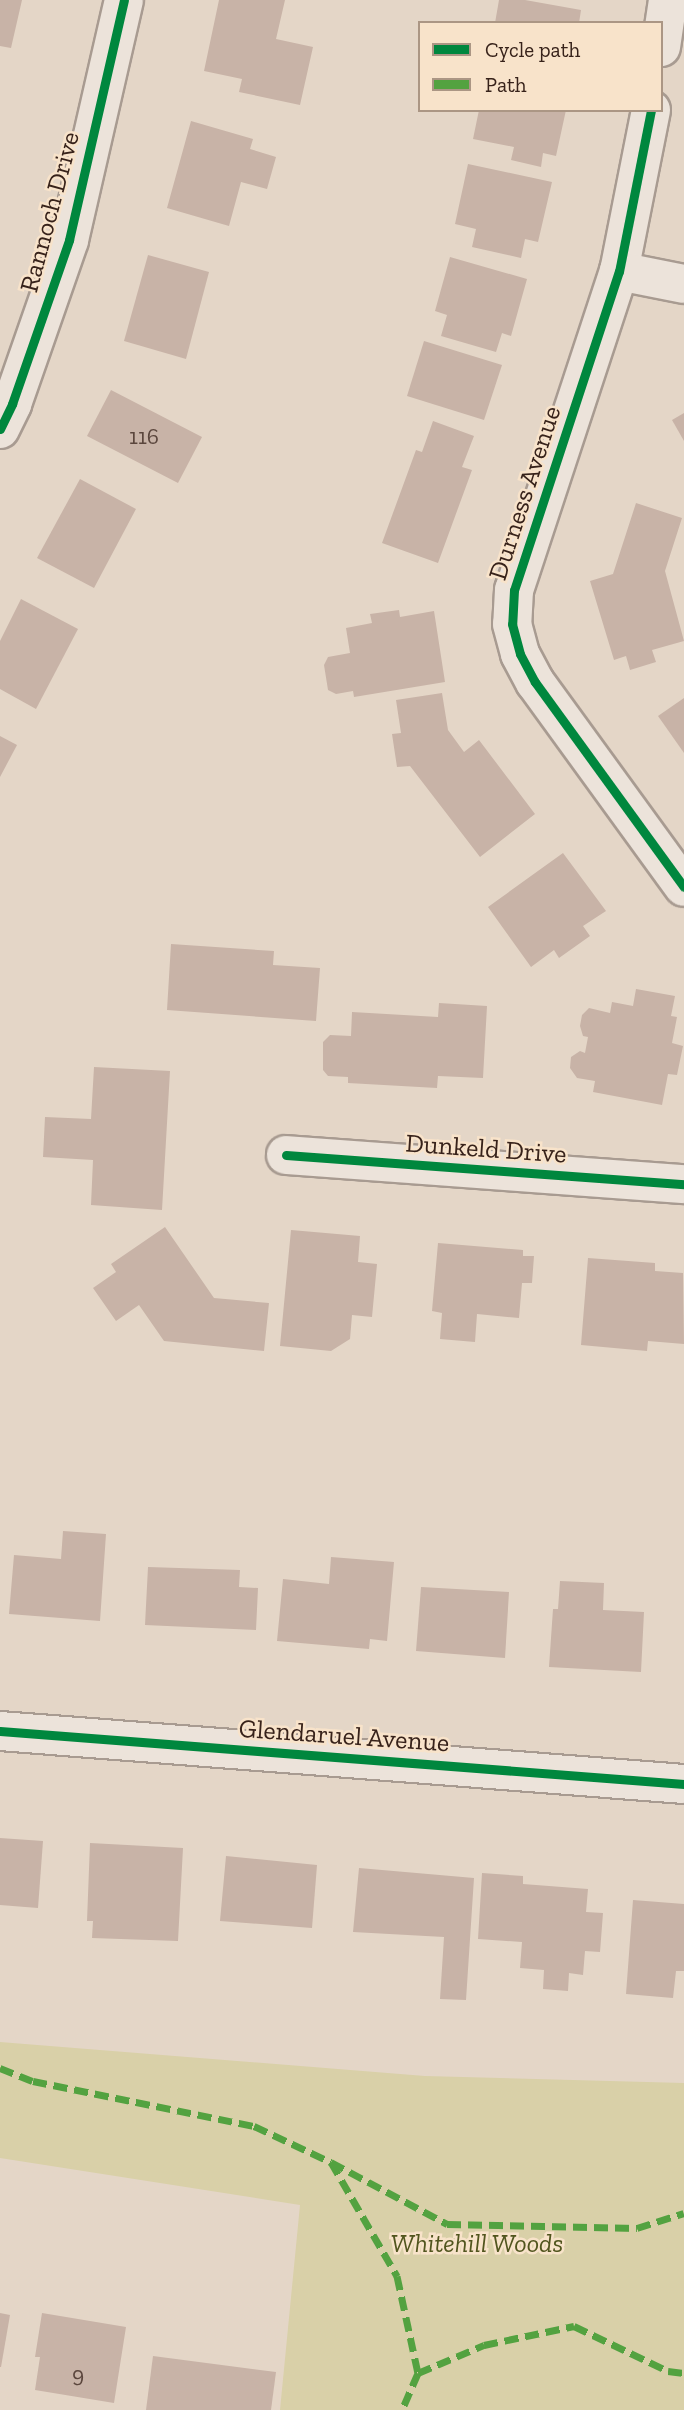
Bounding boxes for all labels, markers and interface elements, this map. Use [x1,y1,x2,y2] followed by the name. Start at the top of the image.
[418,21,663,112] legend
[485,37,580,62] text: Cycle path
[485,72,527,97] text: Path
[14,128,86,296] street label: Rannoch Drive
[482,402,568,584] street label: Durness Avenue
[129,422,159,450] house number: 116
[404,1128,568,1170] street label: Dunkeld Drive
[237,1713,451,1759] street label: Glendaruel Avenue
[390,2228,564,2260] park label: Whitehill Woods
[72,2360,84,2388] house number: 9

